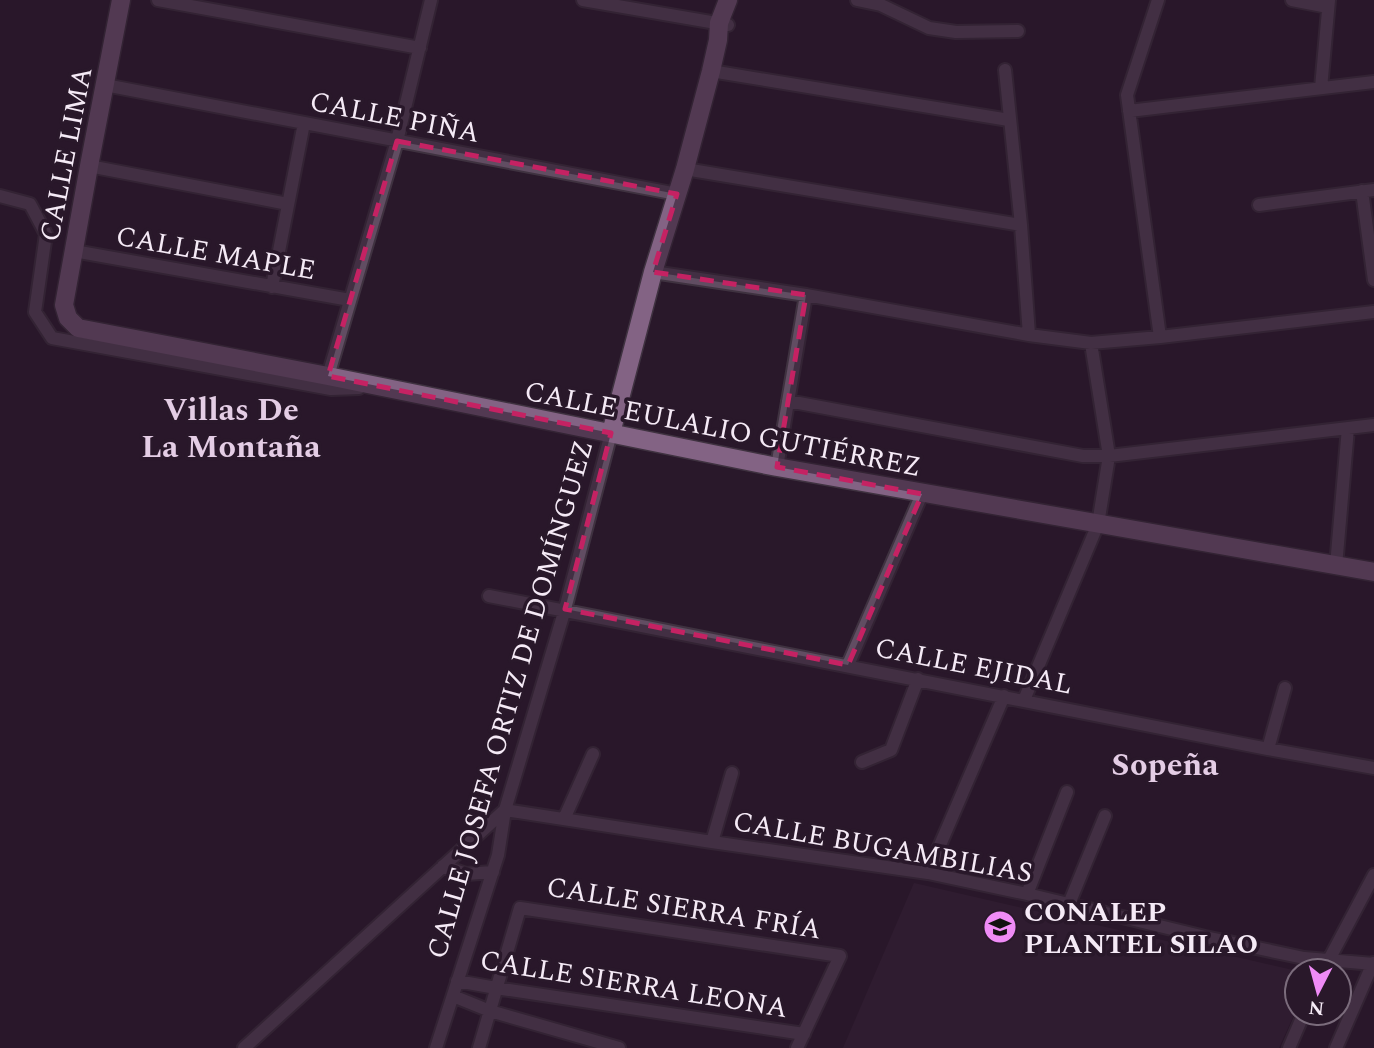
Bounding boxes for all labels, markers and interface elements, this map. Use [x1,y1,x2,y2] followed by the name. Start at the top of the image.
[28,63,104,245] street label: CALLE LIMA
[306,80,483,155] street label: CALLE PIÑA
[112,215,319,292] street label: CALLE MAPLE
[521,370,925,489] street label: CALLE EULALIO GUTIÉRREZ
[141,386,321,472] district label: Villas De La Montaña
[416,435,605,964] street label: CALLE JOSEFA ORTIZ DE DOMÍNGUEZ
[871,626,1076,707] street label: CALLE EJIDAL
[1111,741,1219,790] district label: Sopeña
[730,800,1036,895] street label: CALLE BUGAMBILIAS
[543,866,824,951] street label: CALLE SIERRA FRÍA
[1024,891,1258,966] place label: CONALEP PLANTEL SILAO
[981,908,1019,946] school or university icon: CONALEP PLANTEL SILAO
[477,939,791,1030] street label: CALLE SIERRA LEONA
[1283,957,1353,1027] north arrow
[1307,992,1326,1023] text: N

